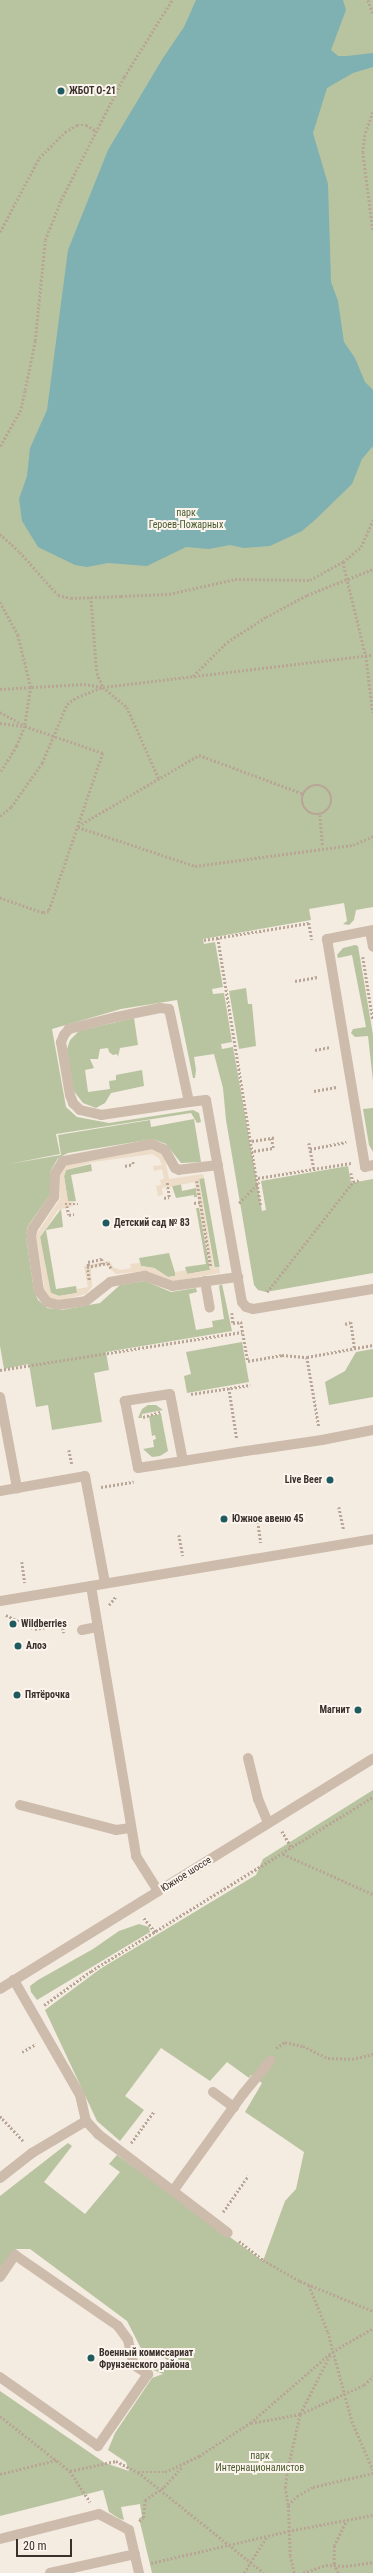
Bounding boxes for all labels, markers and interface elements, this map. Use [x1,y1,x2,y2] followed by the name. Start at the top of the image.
[69,85,116,97] place label: ЖБОТ O-21
[56,86,66,96] marker: ЖБОТ O-21
[149,506,223,530] park label: парк Героев-Пожарных
[114,1217,190,1229] place label: Детский сад № 83
[101,1218,111,1228] marker: Детский сад № 83
[285,1474,322,1486] place label: Live Beer
[325,1475,335,1485] marker: Live Beer
[232,1513,304,1525] place label: Южное авеню 45
[219,1514,229,1524] marker: Южное авеню 45
[21,1618,67,1630] place label: Wildberries
[8,1619,18,1629] marker: Wildberries
[26,1640,47,1652] place label: Алоэ
[13,1641,23,1651] marker: Алоэ
[25,1689,70,1701] place label: Пятёрочка
[12,1690,22,1700] marker: Пятёрочка
[319,1704,350,1716] place label: Магнит
[353,1705,363,1715] marker: Магнит
[158,1854,214,1894] street label: Южное шоссе
[99,2346,193,2370] place label: Военный комиссариат Фрунзенского района
[86,2353,96,2363] marker: Военный комиссариат Фрунзенского района
[216,2449,304,2472] park label: парк Интернационалистов
[18,2531,74,2557] scale bar
[23,2539,47,2553] text: 20 m

